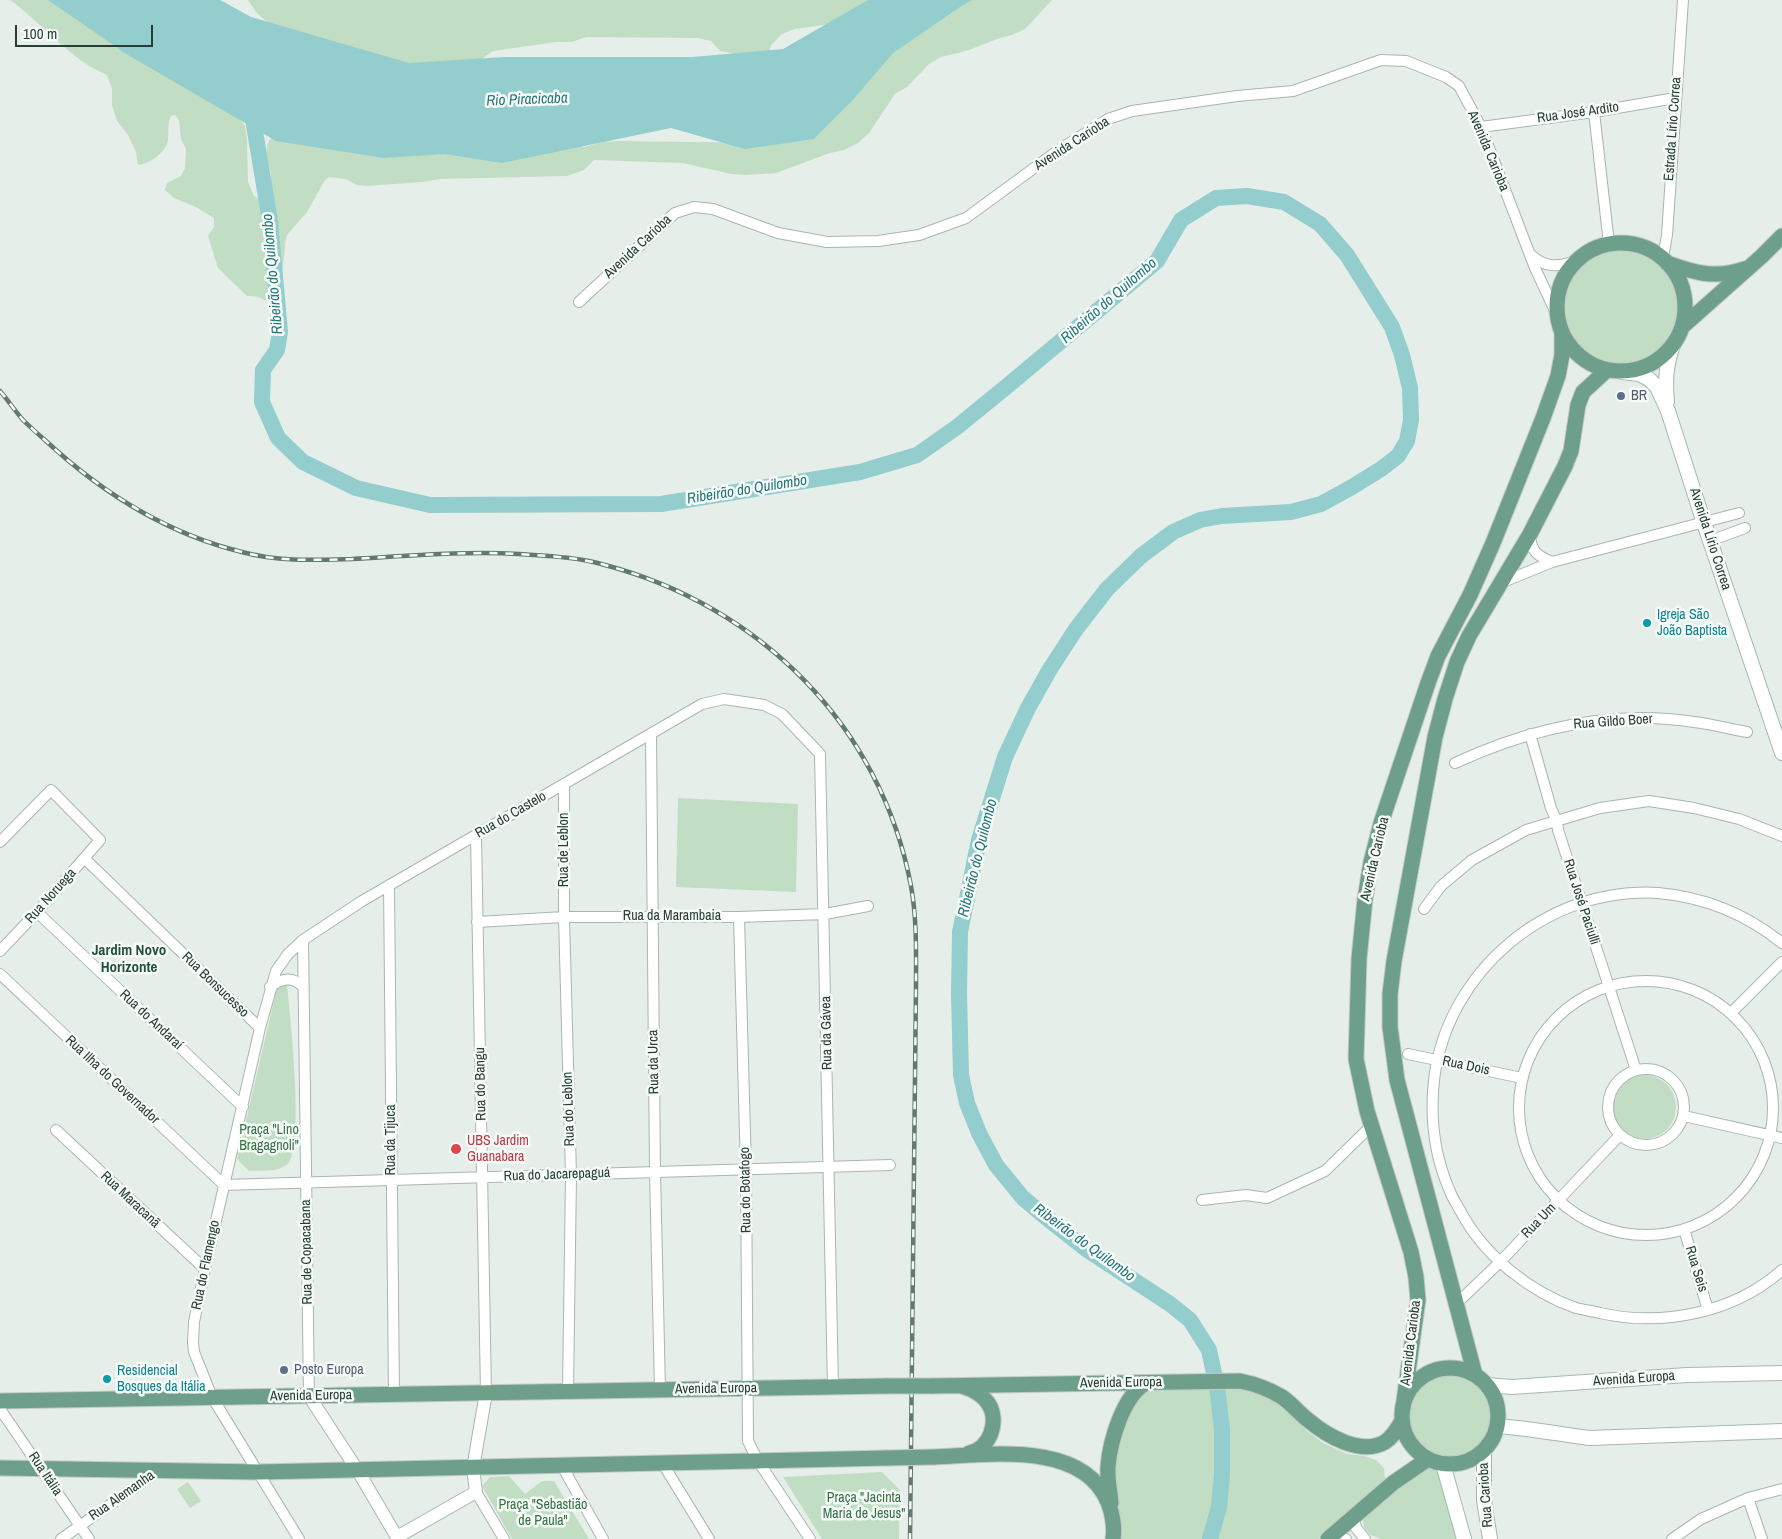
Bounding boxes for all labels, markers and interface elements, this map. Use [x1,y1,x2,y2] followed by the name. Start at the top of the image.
[18,15,155,47] scale bar
[23,23,57,44] text: 100 m
[1661,77,1685,181] street label: Estrada Lírio Correa
[486,90,568,110] water label: Rio Piracicaba
[1536,99,1620,127] street label: Rua José Ardito
[1463,108,1513,194] street label: Avenida Carioba
[1031,114,1113,174] street label: Avenida Carioba
[601,212,675,282] street label: Avenida Carioba
[259,213,287,335] water label: Ribeirão do Quilombo
[1057,255,1161,347] water label: Ribeirão do Quilombo
[1631,388,1647,404] place label: BR
[1615,390,1627,402] marker: BR
[686,472,808,508] water label: Ribeirão do Quilombo
[1686,486,1734,592] street label: Avenida Lírio Correa
[1657,607,1727,640] place label: Igreja São João Baptista
[1641,617,1653,629] marker: Igreja São João Baptista
[1573,711,1653,733] street label: Rua Gildo Boer
[473,788,549,842] street label: Rua do Castelo
[955,797,1001,919] water label: Ribeirão do Quilombo
[556,813,572,887] street label: Rua de Leblon
[1357,815,1393,903] street label: Avenida Carioba
[1559,857,1603,947] street label: Rua José Paciulli
[22,865,80,927] street label: Rua Noruega
[623,908,721,924] street label: Rua da Marambaia
[92,942,166,977] district label: Jardim Novo Horizonte
[178,949,252,1021] street label: Rua Bonsucesso
[116,986,186,1054] street label: Rua do Andaraí
[818,996,836,1070] street label: Rua da Gávea
[645,1030,663,1094] street label: Rua da Urca
[61,1032,163,1128] street label: Rua Ilha do Governador
[472,1047,490,1121] street label: Rua do Bangu
[1441,1053,1491,1079] street label: Rua Dois
[559,1071,579,1147] street label: Rua do Leblon
[383,1104,399,1176] street label: Rua da Tijuca
[239,1122,299,1154] park label: Praça "Lino Bragagnoli"
[467,1133,529,1166] place label: UBS Jardim Guanabara
[449,1142,463,1156] marker: UBS Jardim Guanabara
[737,1147,755,1233] street label: Rua do Botafogo
[503,1165,611,1185] street label: Rua do Jacarepaguá
[97,1168,163,1232] street label: Rua Maracanã
[298,1199,316,1305] street label: Rua de Copacabana
[1030,1200,1138,1286] water label: Ribeirão do Quilombo
[1518,1200,1560,1242] street label: Rua Um
[188,1219,224,1311] street label: Rua do Flamengo
[1681,1244,1711,1294] street label: Rua Seis
[1397,1299,1425,1387] street label: Avenida Carioba
[294,1362,364,1378] place label: Posto Europa
[117,1363,206,1395] place label: Residencial Bosques da Itália
[278,1364,290,1376] marker: Posto Europa
[1592,1368,1676,1390] street label: Avenida Europa
[101,1373,113,1385] marker: Residencial Bosques da Itália
[1080,1374,1162,1392] street label: Avenida Europa
[675,1380,757,1398] street label: Avenida Europa
[270,1387,352,1405] street label: Avenida Europa
[24,1449,66,1499] street label: Rua Itália
[1475,1462,1497,1528] street label: Rua Carioba
[86,1467,158,1525] street label: Rua Alemanha
[823,1490,905,1522] park label: Praça "Jacinta Maria de Jesus"
[499,1497,587,1530] park label: Praça "Sebastião de Paula"

